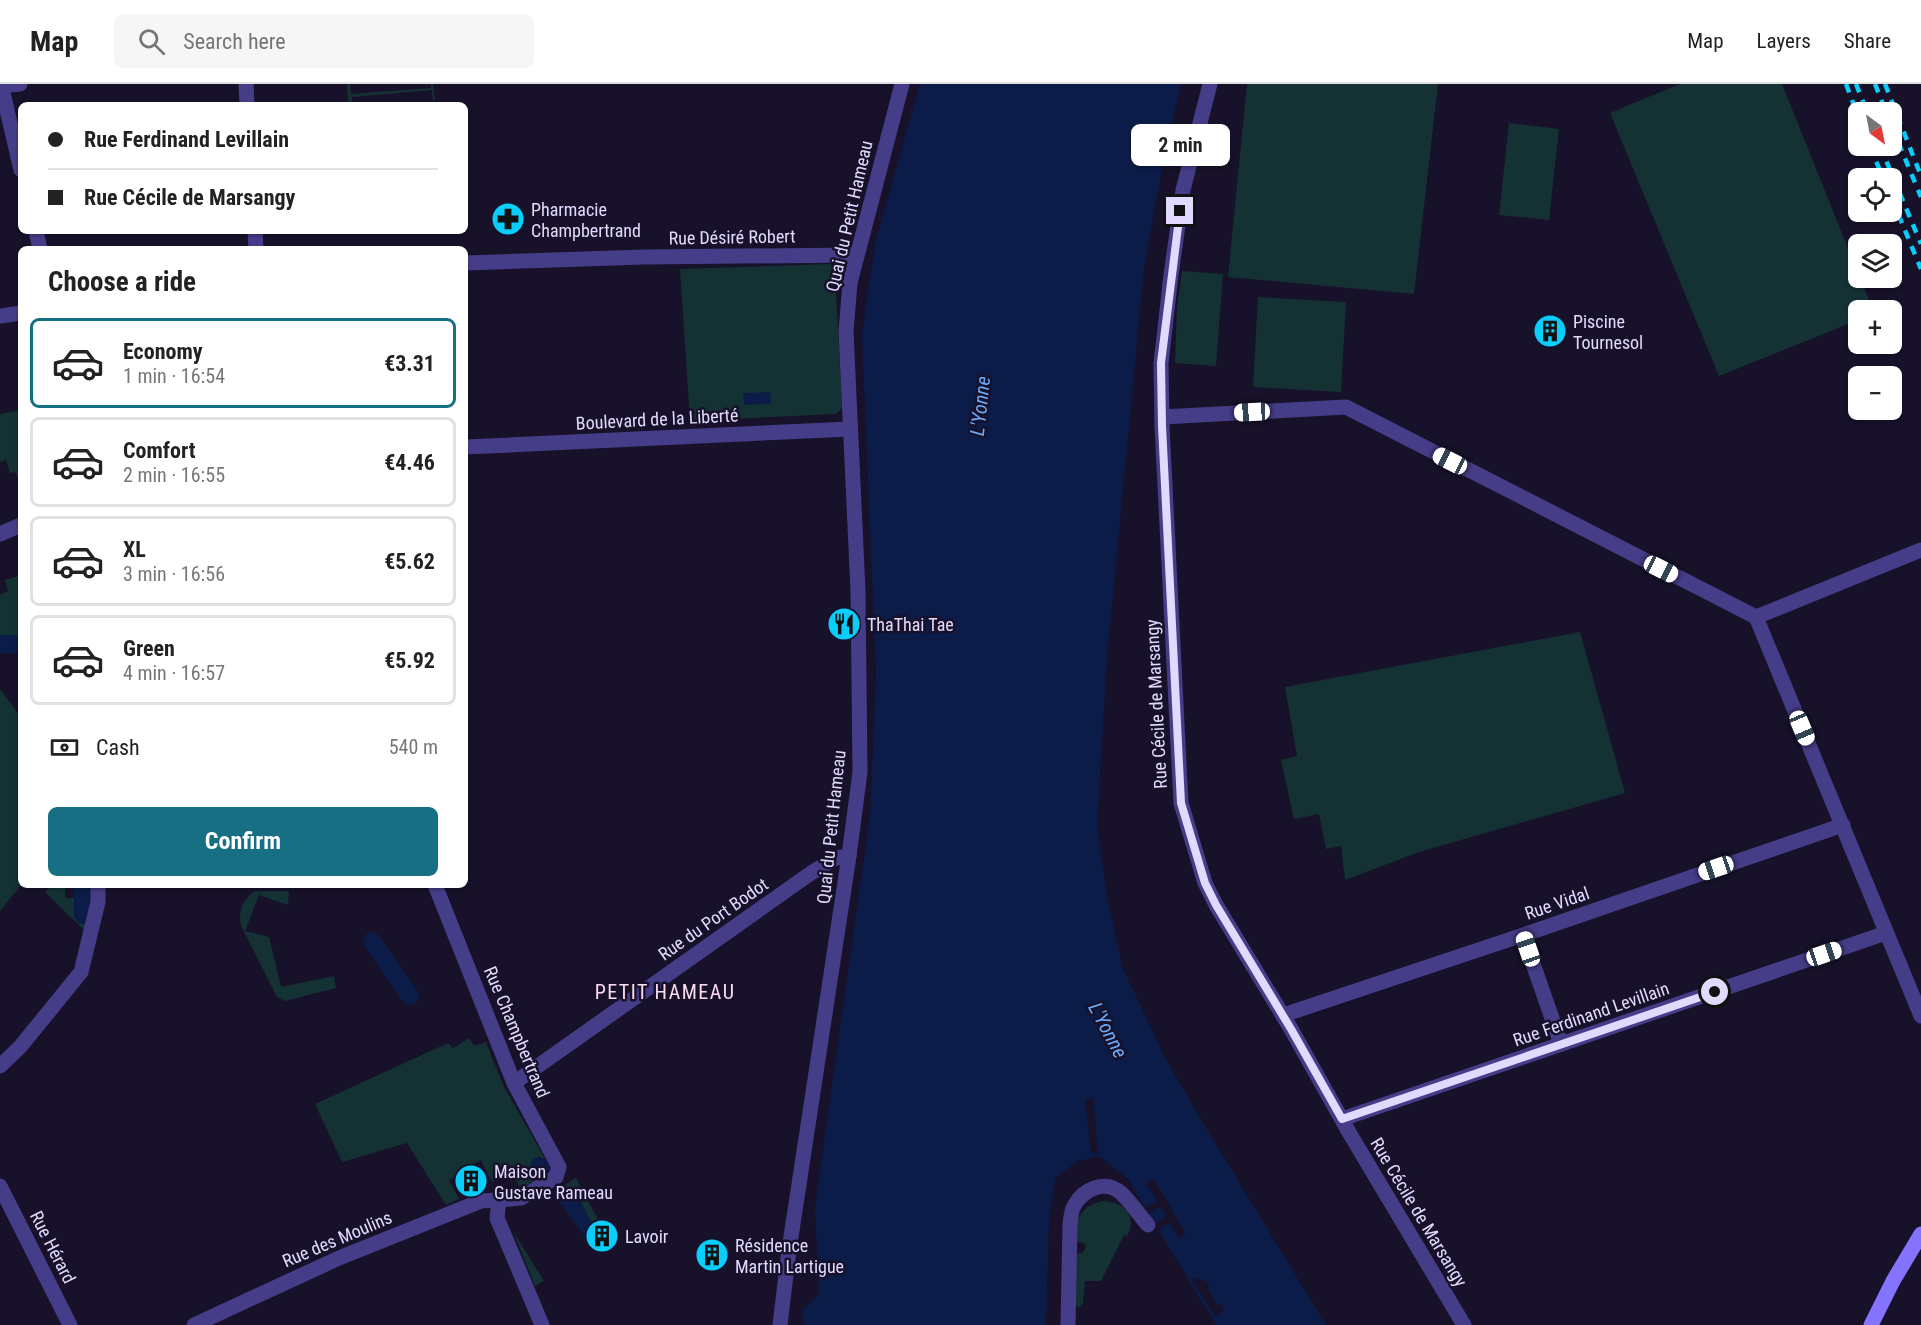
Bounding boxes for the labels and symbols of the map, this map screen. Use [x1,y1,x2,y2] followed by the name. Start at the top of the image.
[1848,102,1902,156] north arrow
[1130,124,1230,166] callout: 2 min
[821,138,877,294] street label: Quai du Petit Hameau
[1166,197,1193,224] route end
[531,199,641,241] place label: Pharmacie Champbertrand
[490,201,526,237] pharmacy icon: Pharmacie Champbertrand
[668,225,796,249] street label: Rue Désiré Robert
[1573,311,1643,353] place label: Piscine Tournesol
[1532,313,1568,349] building icon: Piscine Tournesol
[965,375,995,437] water label: L'Yonne
[1234,402,1270,422] car
[575,404,739,434] street label: Boulevard de la Liberté
[1430,445,1470,477] car
[1641,553,1681,585] car
[826,606,862,642] restaurant icon: ThaThai Tae
[867,614,954,635] place label: ThaThai Tae
[1141,618,1171,789] street label: Rue Cécile de Marsangy
[1787,708,1817,748] car
[812,749,850,905] street label: Quai du Petit Hameau
[1696,854,1736,882] car
[654,873,772,965] street label: Rue du Port Bodot
[1522,882,1592,924] street label: Rue Vidal
[1514,929,1542,969] car
[1804,940,1844,968] car
[480,963,554,1101] street label: Rue Champbertrand
[1510,977,1672,1051] street label: Rue Ferdinand Levillain
[1701,978,1728,1005] route start
[595,980,735,1004] district label: PETIT HAMEAU
[1083,998,1133,1062] water label: L'Yonne
[1366,1134,1472,1291] street label: Rue Cécile de Marsangy
[494,1161,613,1203] place label: Maison Gustave Rameau
[453,1163,489,1199] building icon: Maison Gustave Rameau
[279,1206,395,1272] street label: Rue des Moulins
[26,1207,80,1287] street label: Rue Hérard
[584,1218,620,1254] building icon: Lavoir
[625,1226,669,1247] place label: Lavoir
[735,1235,844,1277] place label: Résidence Martin Lartigue
[694,1237,730,1273] building icon: Résidence Martin Lartigue

